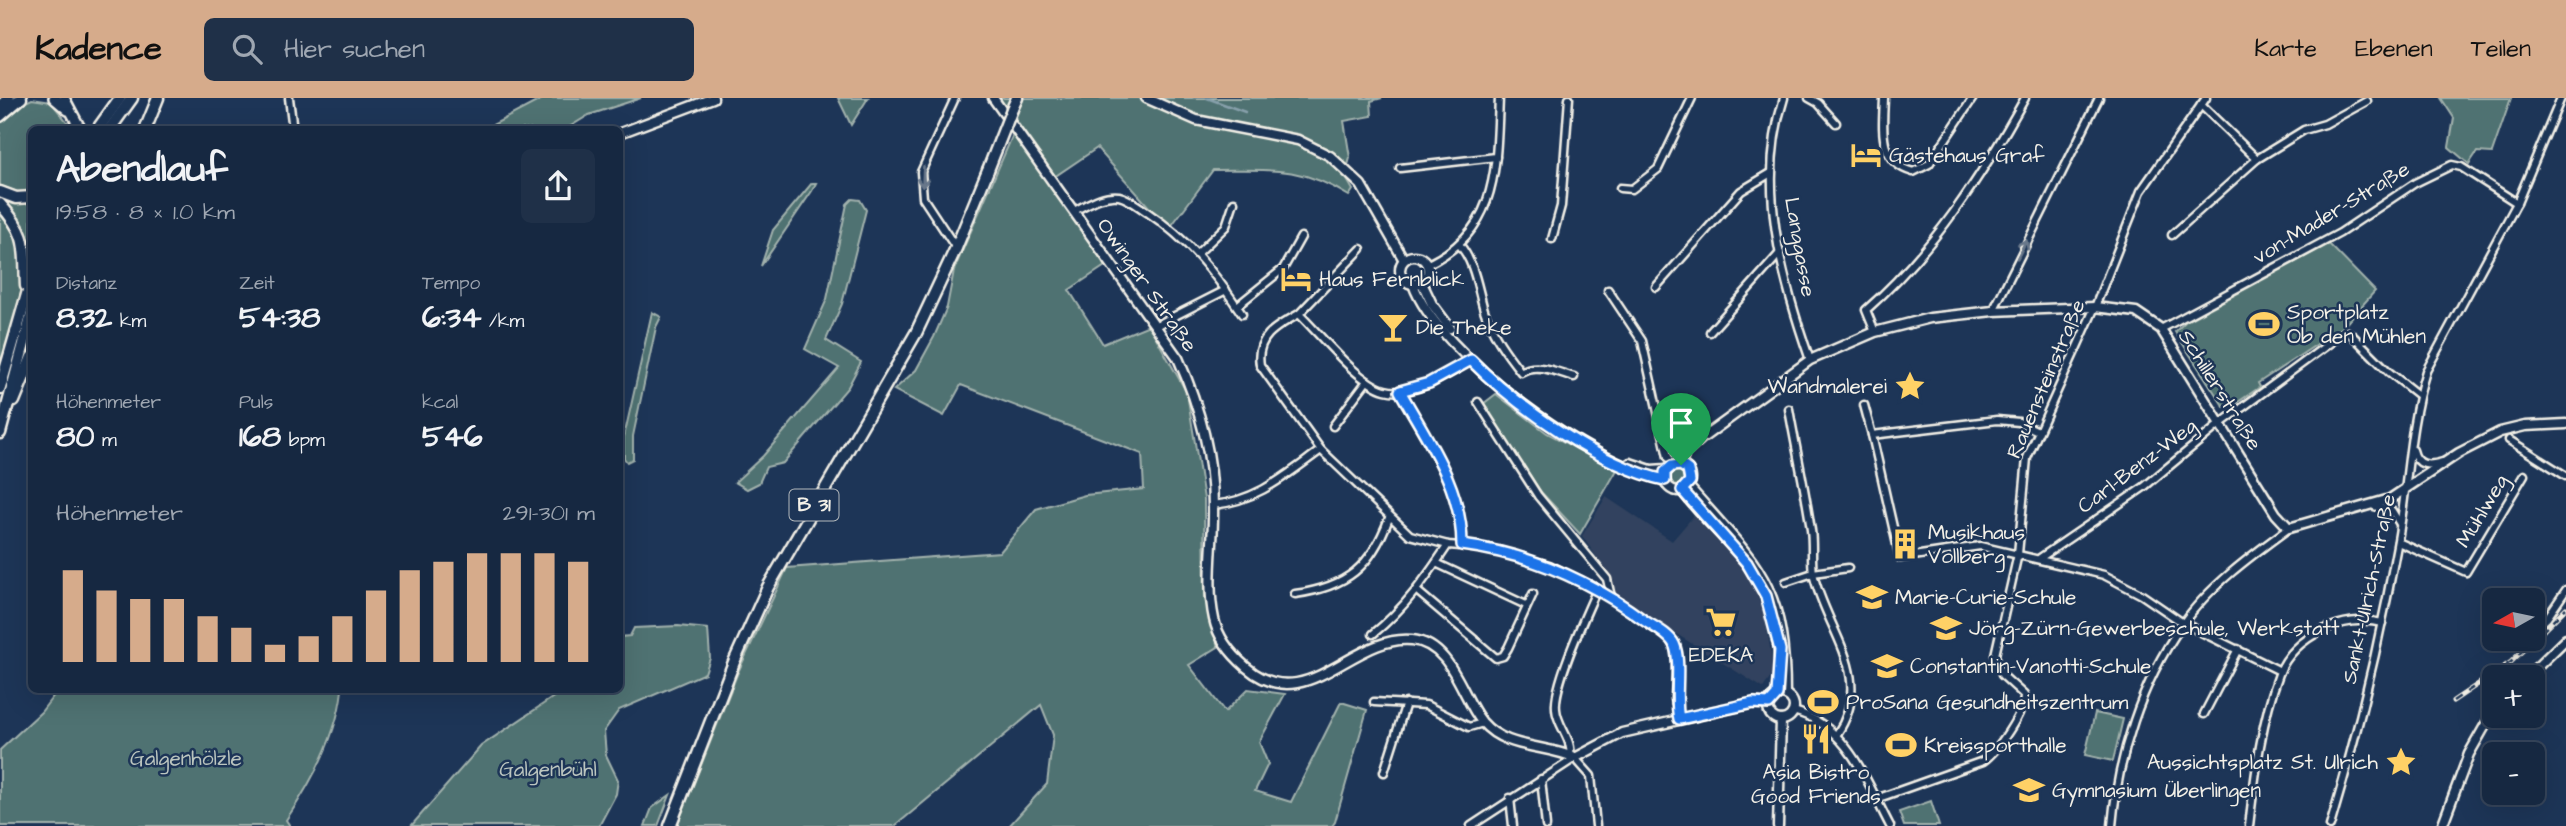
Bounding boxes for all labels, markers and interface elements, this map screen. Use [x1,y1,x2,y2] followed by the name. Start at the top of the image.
[204,18,694,81] search box
[35,26,162,72] text: Kadence
[228,30,266,68] icon: search
[284,31,425,67] text: Hier suchen
[2254,32,2317,66] text: Karte
[2355,32,2433,66] text: Ebenen
[2471,32,2531,66] text: Teilen
[1849,138,1883,172] hotel icon: Gästehaus Graf
[1889,141,2045,170] place label: Gästehaus Graf
[56,144,228,196] text: Abendlauf
[521,149,595,223] button: share
[2247,155,2415,271] street label: von-Mader-Straße
[916,165,929,188] one-way arrow
[1775,195,1823,299] street label: Langgasse
[56,196,235,228] text: 19:58 · 8 × 1.0 km
[1088,212,1204,359] street label: Owinger Straße
[2015,239,2029,259] one-way arrow
[1279,262,1313,296] hotel icon: Haus Fernblick
[1319,265,1465,294] place label: Haus Fernblick
[56,270,117,297] text: Distanz
[239,270,275,297] text: Zeit
[422,270,480,297] text: Tempo
[1999,295,2093,463] street label: Rauensteinstraße
[56,297,112,339] text: 8.32
[239,297,320,339] text: 54:38
[422,297,482,339] text: 6:34
[2287,298,2426,351] place label: Sportplatz Ob den Mühlen
[2247,307,2281,341] sports icon: Sportplatz Ob den Mühlen
[112,308,146,335] text: km
[482,308,524,335] text: /km
[1376,310,1410,344] bar icon: Die Theke
[1416,313,1512,342] place label: Die Theke
[2171,324,2269,456] street label: Schillerstraße
[1893,369,1927,403] place icon: Wandmalerei
[1767,372,1887,401] place label: Wandmalerei
[56,389,161,416] text: Höhenmeter
[239,389,273,416] text: Puls
[422,389,458,416] text: kcal
[1651,393,1711,465] pin
[1662,404,1700,442] icon: arrive
[2071,411,2204,522] street label: Carl-Benz-Weg
[56,416,94,458] text: 80
[239,416,281,458] text: 168
[422,416,482,458] text: 546
[94,427,117,454] text: m
[281,427,325,454] text: bpm
[2449,469,2517,554] street label: Mühlweg
[790,490,838,520] road number: B 31
[2335,491,2403,687] street label: Sankt-Ulrich-Straße
[56,497,183,529] text: Höhenmeter
[502,497,595,529] text: 291–301 m
[1928,518,2025,573] place label: Musikhaus Vollberg
[1888,527,1922,561] building icon: Musikhaus Vollberg
[1855,580,1889,614] school or university icon: Marie-Curie-Schule
[1895,583,2076,612] place label: Marie-Curie-Schule
[2482,588,2544,651] north arrow
[2482,588,2545,805] map controls
[1704,605,1738,639] supermarket icon: EDEKA
[1929,611,1963,645] school or university icon: Jörg-Zürn-Gewerbeschule, Werkstatt
[1969,614,2340,645] place label: Jörg-Zürn-Gewerbeschule, Werkstatt
[1689,641,1754,670] place label: EDEKA
[1870,649,1904,683] school or university icon: Constantin-Vanotti-Schule
[1910,652,2151,681] place label: Constantin-Vanotti-Schule
[2482,665,2545,728] button: +
[1806,685,1840,719] sports icon: ProSana Gesundheitszentrum
[1846,688,2129,717] place label: ProSana Gesundheitszentrum
[1799,722,1833,756] restaurant icon: Asia Bistro Good Friends
[1884,728,1918,762] sports icon: Kreissporthalle
[1924,731,2067,761] place label: Kreissporthalle
[2482,742,2545,805] button: −
[130,744,242,775] park label: Galgenhölzle
[2384,745,2418,779] place icon: Aussichtsplatz St. Ulrich
[2147,748,2379,778] place label: Aussichtsplatz St. Ulrich
[499,755,597,786] park label: Galgenbühl
[1751,758,1881,811] place label: Asia Bistro Good Friends
[2012,773,2046,807] school or university icon: Gymnasium Überlingen
[2052,776,2261,807] place label: Gymnasium Überlingen

